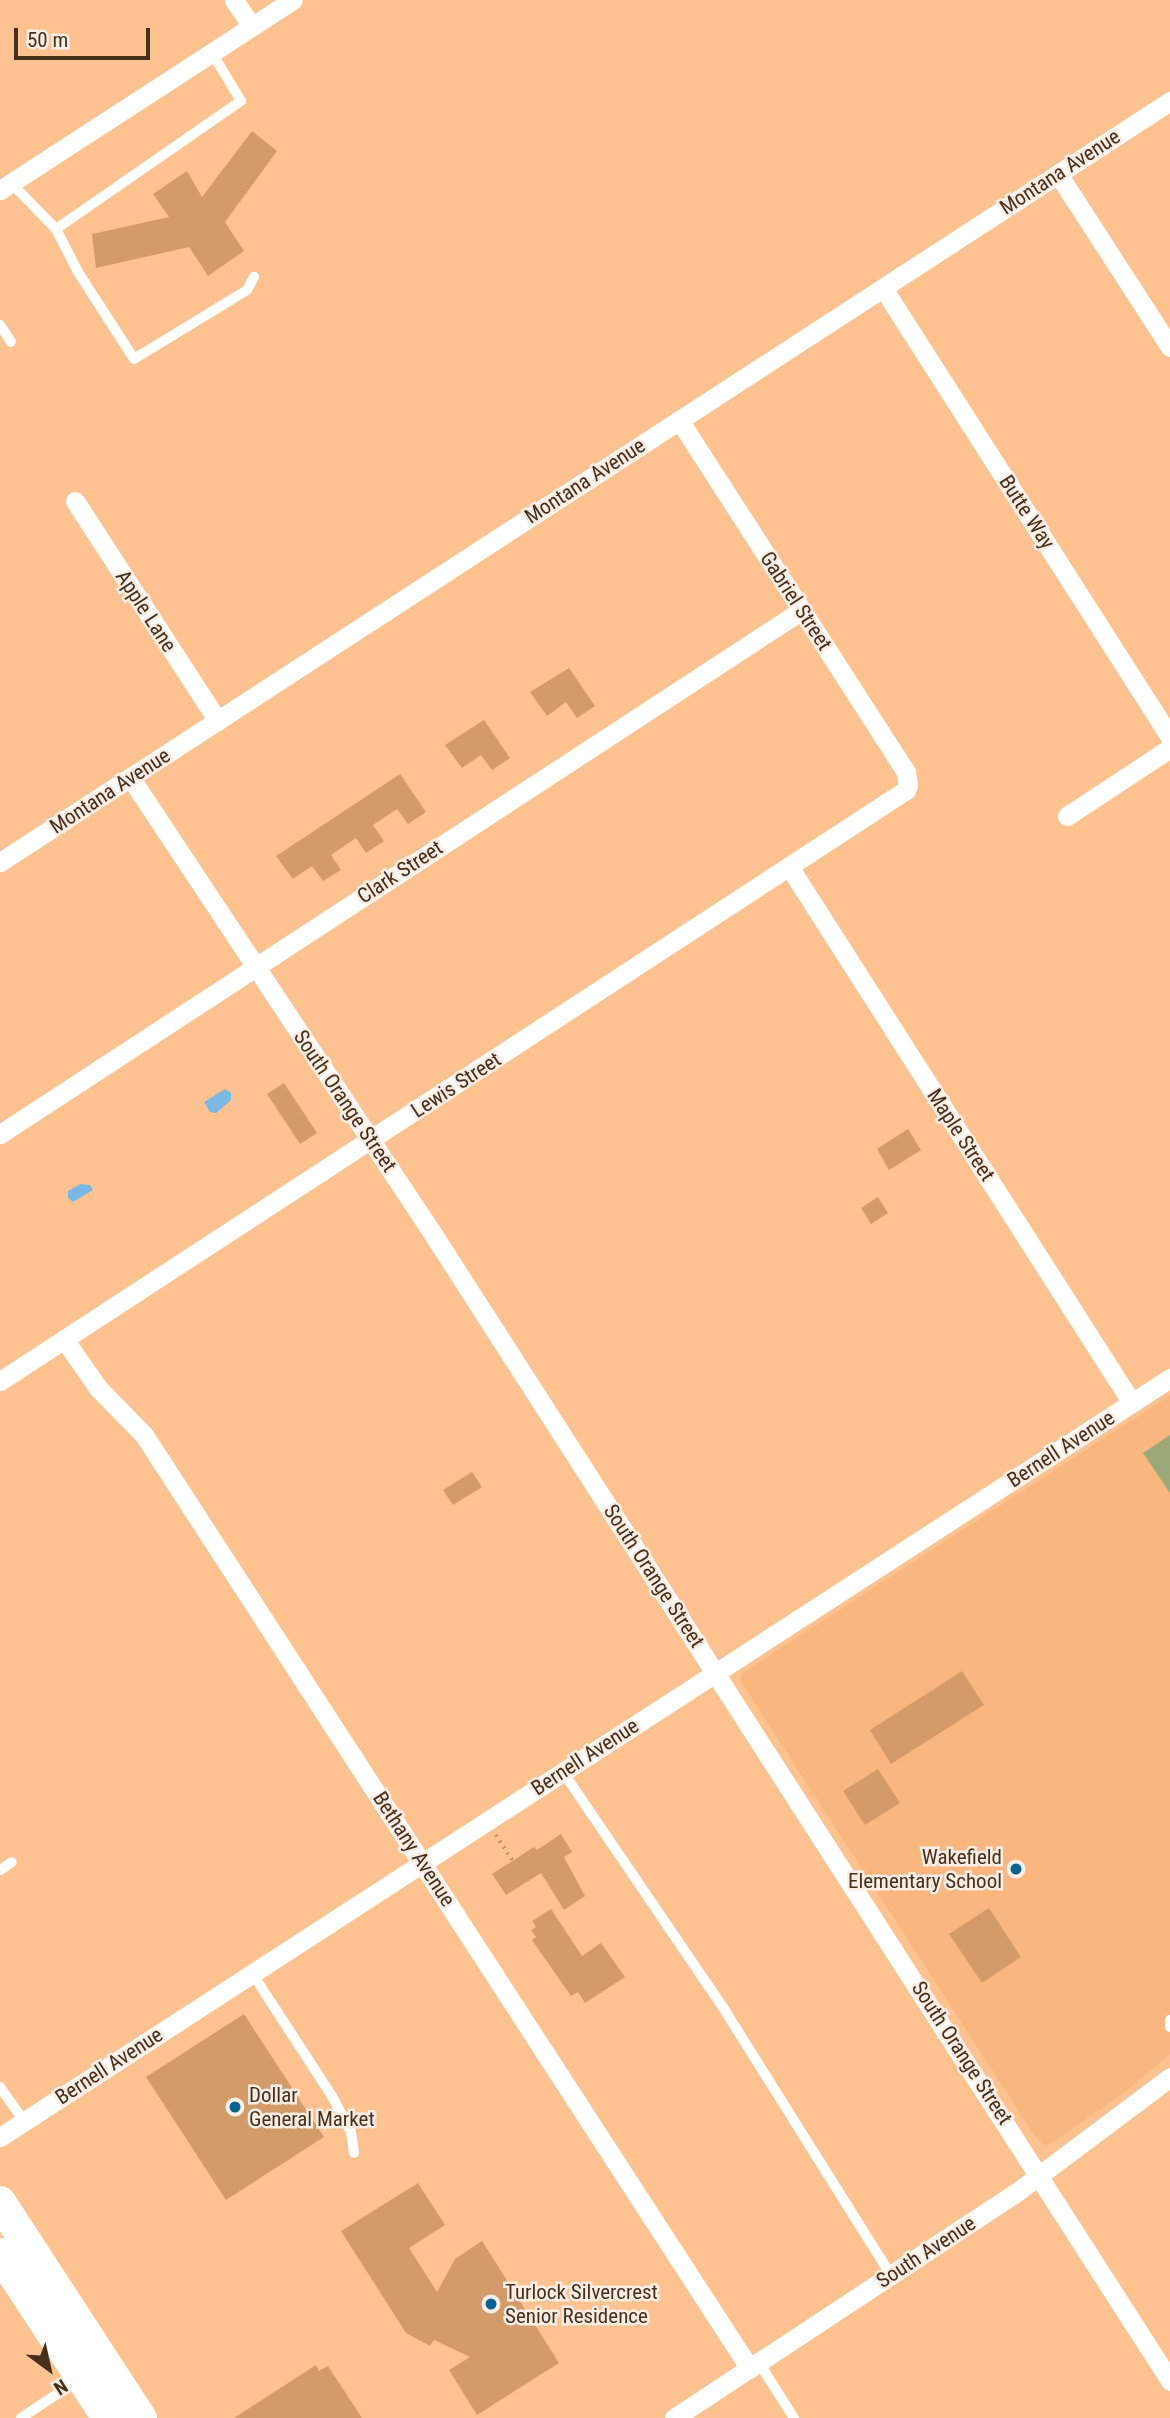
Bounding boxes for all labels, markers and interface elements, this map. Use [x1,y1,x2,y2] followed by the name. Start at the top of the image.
[18,14,154,58] scale bar
[27,28,68,52] text: 50 m
[995,124,1125,220] street label: Montana Avenue
[520,433,650,529] street label: Montana Avenue
[994,470,1060,554] street label: Butte Way
[755,547,837,655] street label: Gabriel Street
[110,565,182,657] street label: Apple Lane
[45,743,175,839] street label: Montana Avenue
[353,835,447,909] street label: Clark Street
[288,1025,402,1177] street label: South Orange Street
[406,1047,506,1123] street label: Lewis Street
[922,1084,1000,1186] street label: Maple Street
[1003,1405,1119,1493] street label: Bernell Avenue
[598,1500,710,1652] street label: South Orange Street
[527,1713,643,1801] street label: Bernell Avenue
[368,1787,460,1911] street label: Bethany Avenue
[848,1844,1002,1894] place label: Wakefield Elementary School
[1008,1861,1024,1877] marker: Wakefield Elementary School
[906,1977,1018,2129] street label: South Orange Street
[51,2022,167,2110] street label: Bernell Avenue
[249,2082,375,2132] place label: Dollar General Market
[227,2099,243,2115] marker: Dollar General Market
[872,2211,980,2293] street label: South Avenue
[505,2279,658,2329] place label: Turlock Silvercrest Senior Residence
[483,2296,499,2312] marker: Turlock Silvercrest Senior Residence
[14,2334,84,2404] north arrow
[50,2374,72,2400] text: N

